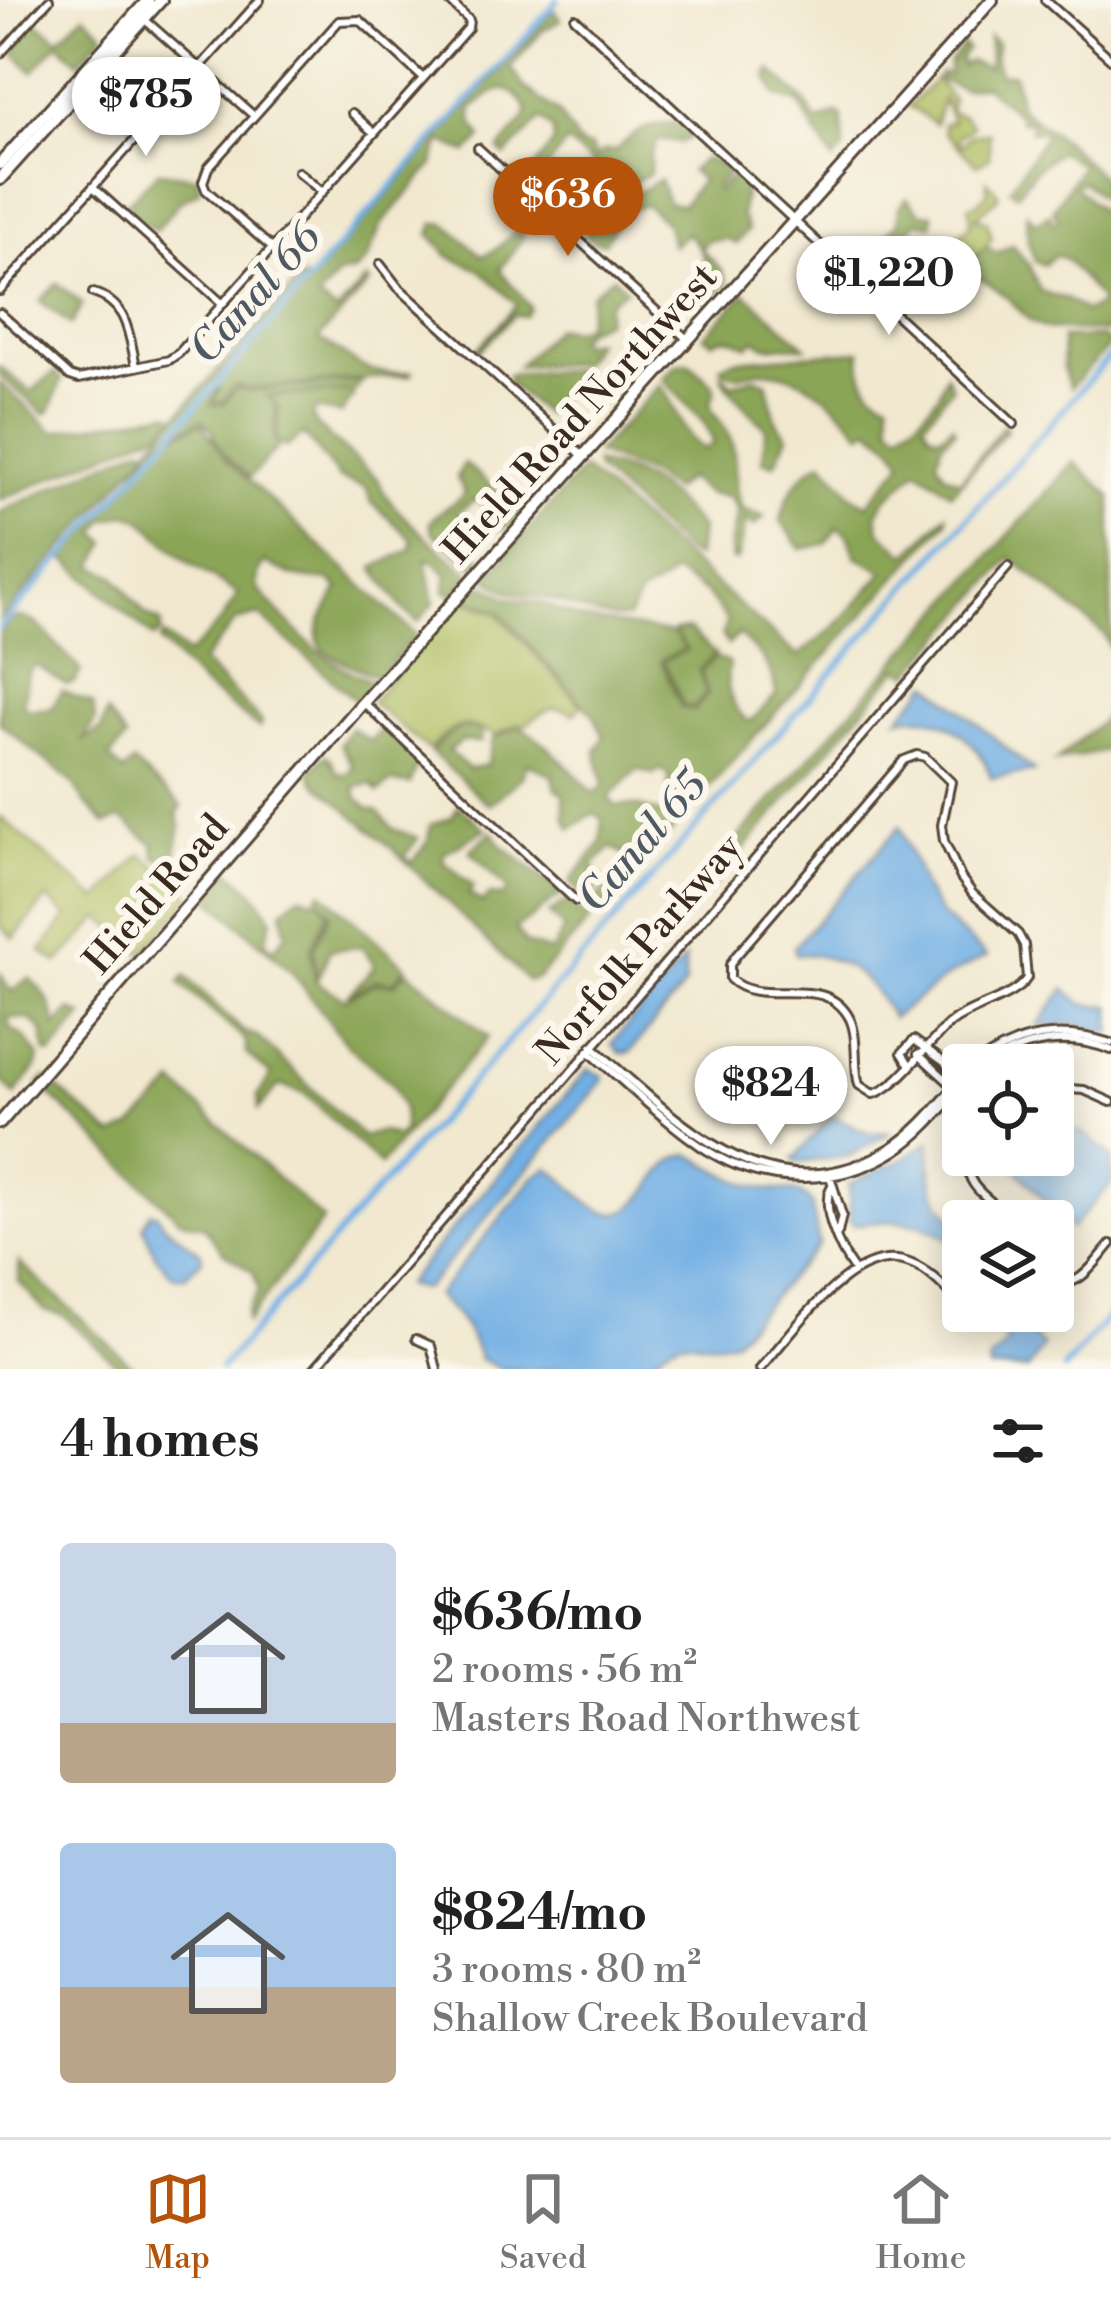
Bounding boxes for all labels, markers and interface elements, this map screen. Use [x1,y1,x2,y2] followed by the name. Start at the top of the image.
[75,57,217,159] pin: $785
[99,71,193,120] text: $785
[497,157,639,259] pin: $636
[520,171,616,220] text: $636
[179,213,333,375] water label: Canal 66
[791,236,987,338] pin: $1,220
[823,250,955,299] text: $1,220
[433,254,729,574] street label: Hield Road Northwest
[567,759,720,924] water label: Canal 65
[74,805,240,985] street label: Hield Road
[526,824,754,1076] street label: Norfolk Parkway
[942,1044,1074,1332] map controls
[942,1044,1074,1176] button: locate
[700,1046,842,1148] pin: $824
[722,1060,820,1109] text: $824
[942,1200,1074,1332] button: layers
[985,1408,1051,1474] icon: filters
[60,1409,260,1473] text: 4 homes
[432,1582,643,1646] text: $636/mo
[156,1591,300,1735] icon: home
[432,1646,697,1695] text: 2 rooms · 56 m²
[432,1695,861,1744] text: Masters Road Northwest
[432,1882,647,1946] text: $824/mo
[156,1891,300,2035] icon: home
[432,1946,701,1995] text: 3 rooms · 80 m²
[432,1995,868,2044] text: Shallow Creek Boulevard
[145,2166,211,2279] tab: Map
[500,2166,587,2279] tab: Saved
[876,2166,966,2279] tab: Home

